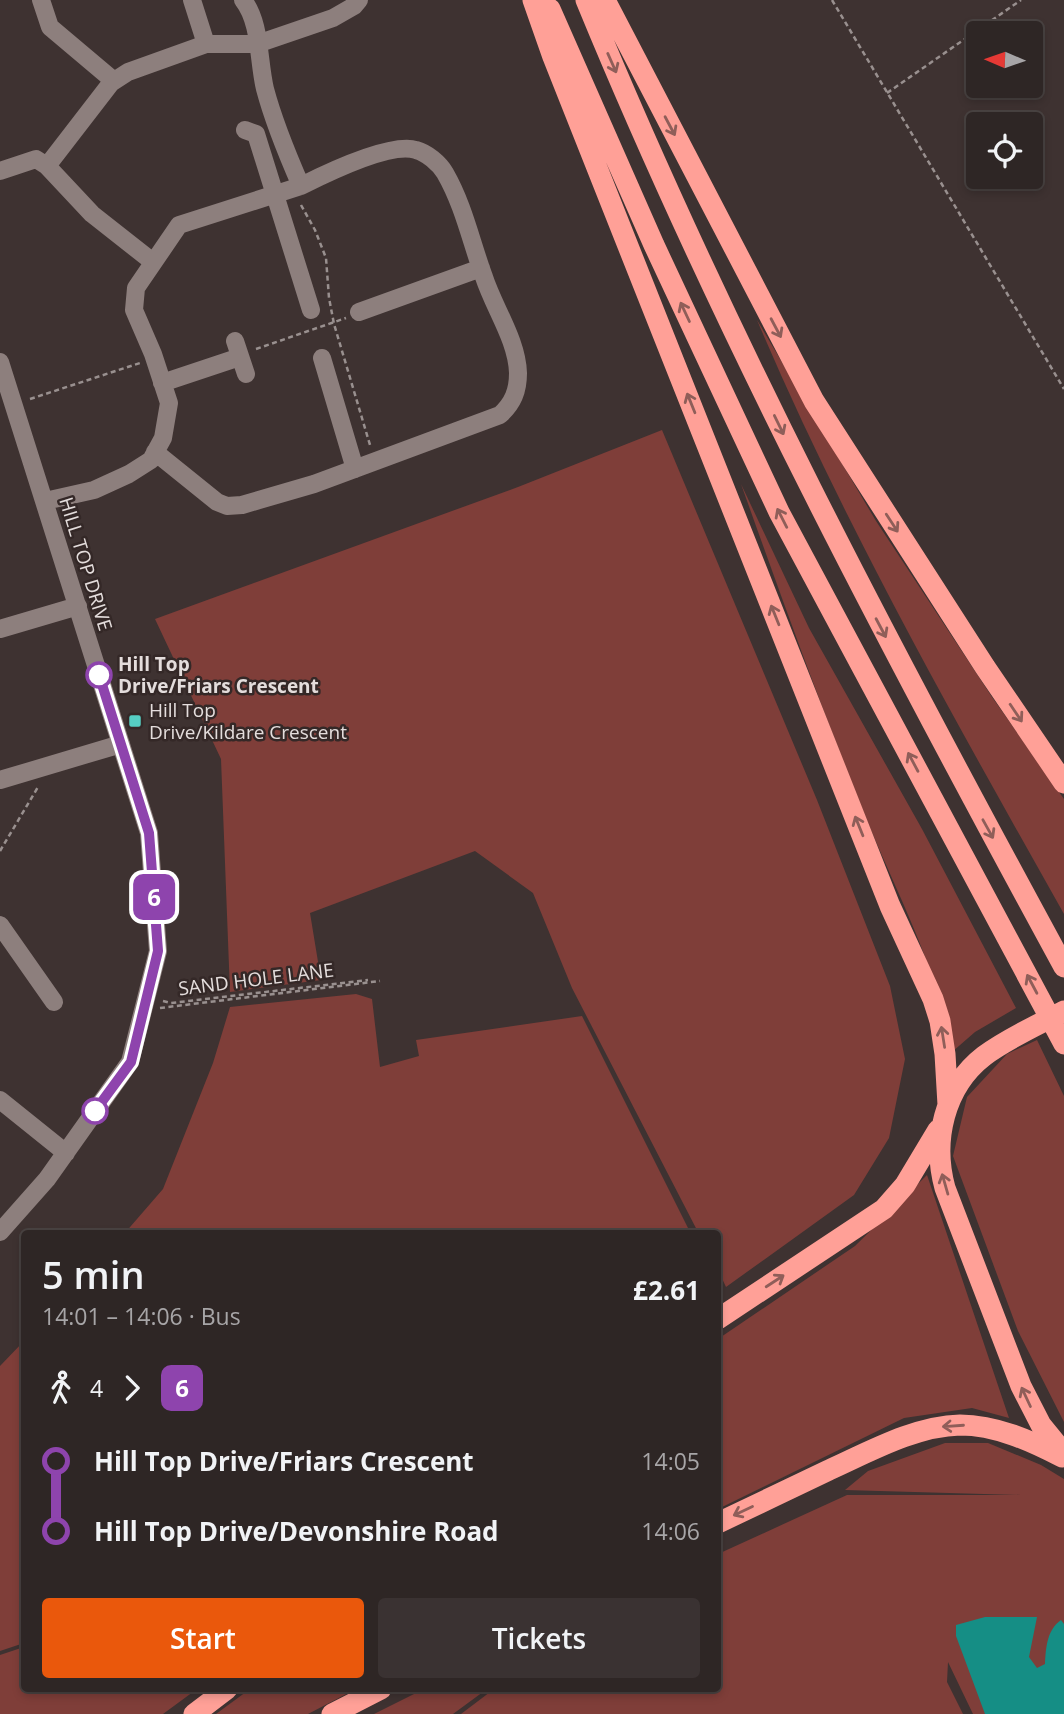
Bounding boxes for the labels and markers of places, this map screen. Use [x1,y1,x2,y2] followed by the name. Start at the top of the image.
[118,651,319,699] place label: Hill Top Drive/Friars Crescent
[86,662,112,688] marker: Hill Top Drive/Friars Crescent
[149,697,347,745] place label: Hill Top Drive/Kildare Crescent
[127,713,143,729] marker: Hill Top Drive/Kildare Crescent
[82,1098,108,1124] unlabelled marker

